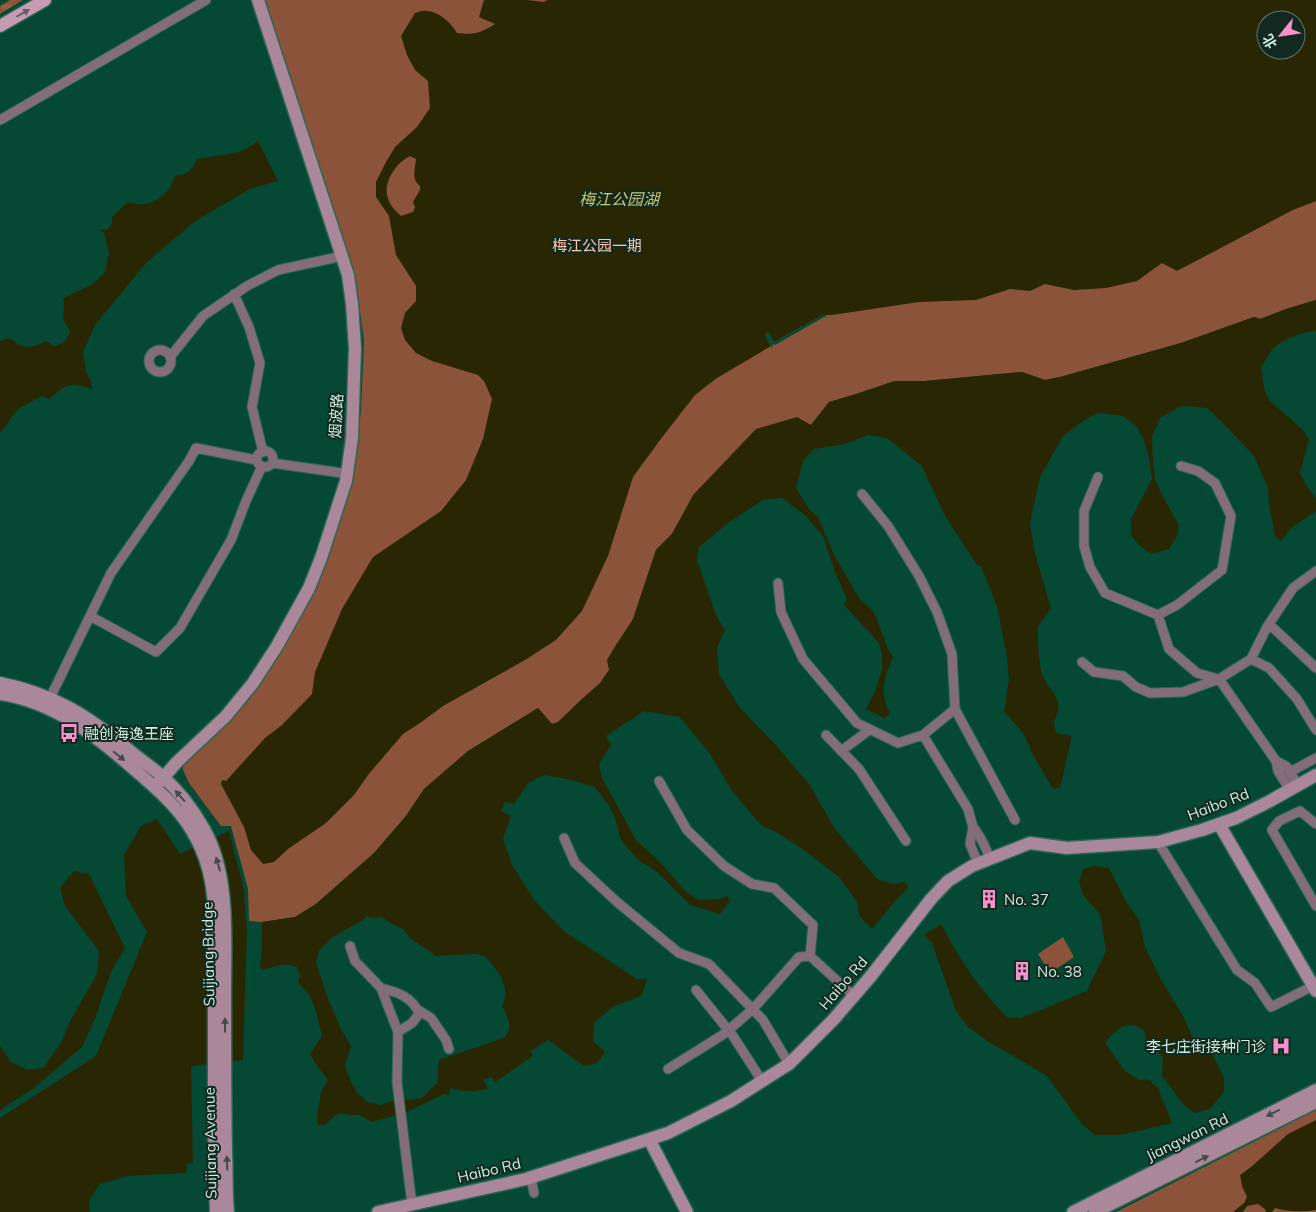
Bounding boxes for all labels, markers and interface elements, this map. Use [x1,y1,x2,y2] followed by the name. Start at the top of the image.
[16,9,29,18] one-way arrow
[1256,10,1306,60] north arrow
[1258,31,1281,52] text: 北
[579,189,662,209] water label: 梅江公园湖
[552,236,642,255] park label: 梅江公园一期
[325,393,347,439] street label: 烟波路
[58,722,80,744] bus stop icon: 融创海逸王座
[84,724,174,743] place label: 融创海逸王座
[112,751,125,762] one-way arrow
[1184,784,1252,824] street label: Haibo Rd
[174,790,186,802] one-way arrow
[213,856,221,871] one-way arrow
[978,888,1000,910] building icon: No. 37
[1004,890,1049,909] place label: No. 37
[198,901,218,1007] street label: Suijiang Bridge
[815,952,871,1014] street label: Haibo Rd
[1011,960,1033,982] building icon: No. 38
[1037,962,1082,981] place label: No. 38
[221,1017,229,1033] one-way arrow
[1270,1035,1292,1057] hospital icon: 李七庄街接种门诊
[1146,1037,1266,1056] place label: 李七庄街接种门诊
[200,1087,220,1199] street label: Suijiang Avenue
[1143,1109,1231,1165] street label: Jiangwan Rd
[1265,1109,1280,1117] one-way arrow
[455,1153,523,1187] street label: Haibo Rd
[222,1155,230,1171] one-way arrow
[1194,1155,1209,1164] one-way arrow

